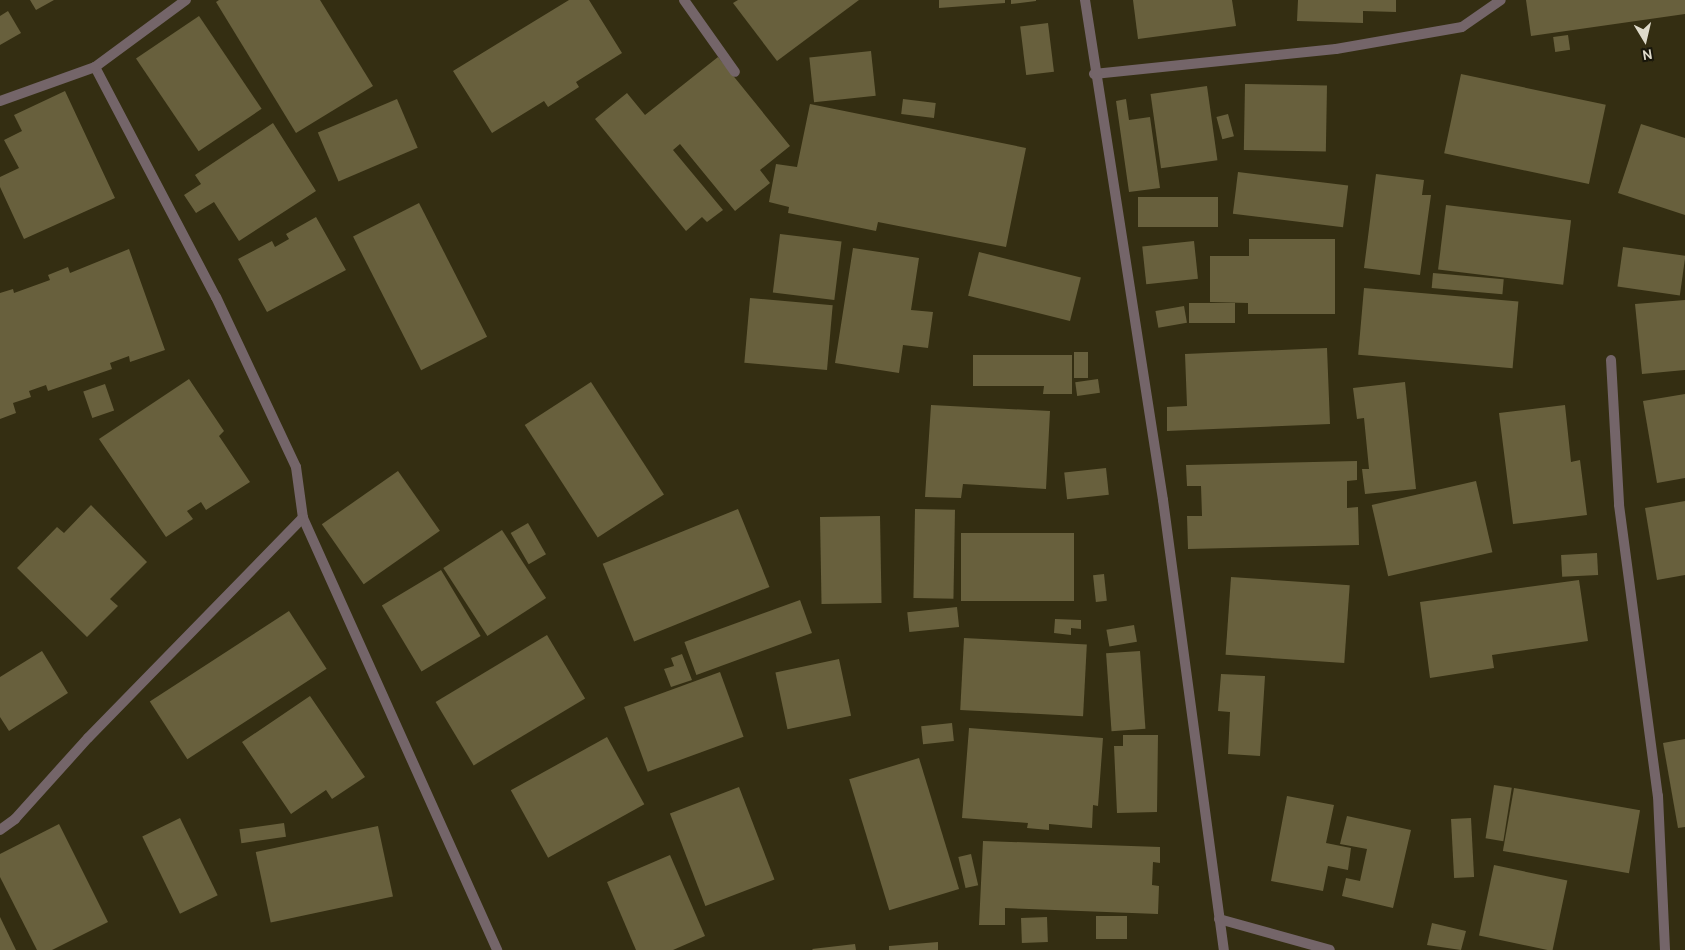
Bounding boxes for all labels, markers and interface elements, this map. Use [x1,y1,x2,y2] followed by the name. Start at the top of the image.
[1620,15,1670,65] north arrow
[1641,45,1654,64] text: N

